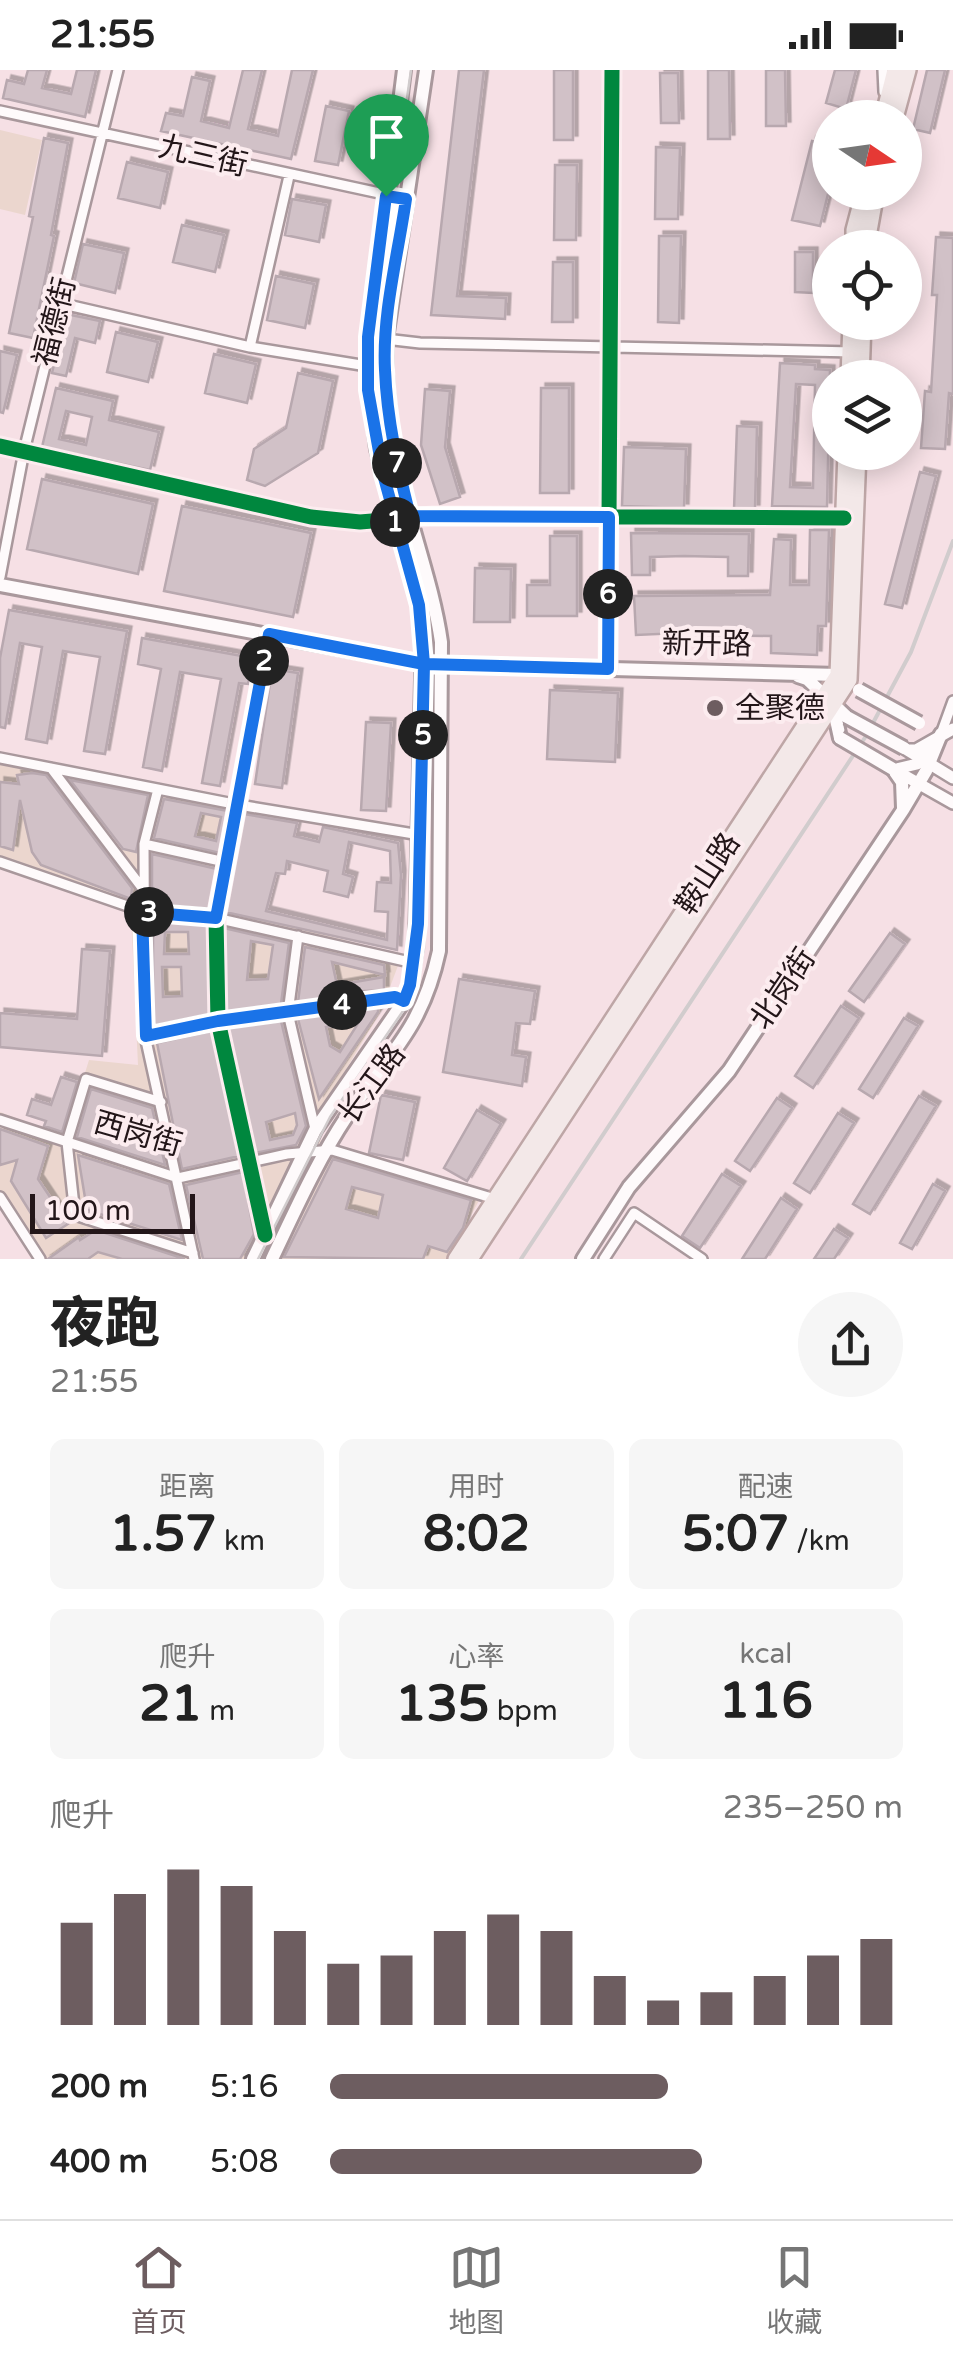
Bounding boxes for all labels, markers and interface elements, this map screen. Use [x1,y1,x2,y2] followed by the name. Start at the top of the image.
[50,12,155,58] text: 21:55
[344,94,429,197] pin
[812,100,922,210] north arrow
[812,100,922,470] map controls
[359,109,414,164] icon: arrive
[155,128,251,184] street label: 九三街
[812,230,922,340] button: locate
[26,274,84,370] street label: 福德街
[812,360,922,470] button: layers
[372,438,422,488] pin: 7
[388,446,406,480] text: 7
[370,497,420,547] pin: 1
[386,505,404,539] text: 1
[583,569,633,619] pin: 6
[599,577,617,611] text: 6
[662,625,752,663] street label: 新开路
[239,636,289,686] pin: 2
[255,644,273,678] text: 2
[735,690,825,727] place label: 全聚德
[704,697,726,719] marker: 全聚德
[398,710,448,760] pin: 5
[414,718,432,752] text: 5
[668,826,748,922] street label: 鞍山路
[124,887,174,937] pin: 3
[140,895,158,929] text: 3
[742,941,824,1037] street label: 北岗街
[317,980,367,1030] pin: 4
[333,988,351,1022] text: 4
[331,1037,413,1131] street label: 长江路
[90,1104,186,1164] street label: 西岗街
[30,1189,195,1234] scale bar
[45,1194,131,1228] text: 100 m
[50,1292,160,1358] text: 夜跑
[798,1292,903,1397] button: share
[50,1363,139,1401] text: 21:55
[159,1470,215,1504] text: 距离
[448,1470,505,1504] text: 用时
[738,1470,794,1504] text: 配速
[109,1504,217,1564] text: 1.57
[423,1504,530,1564] text: 8:02
[682,1504,789,1564] text: 5:07
[217,1524,265,1558] text: km
[789,1524,850,1558] text: /km
[740,1637,792,1671] text: kcal
[159,1640,215,1674] text: 爬升
[448,1640,505,1674] text: 心率
[719,1671,813,1731] text: 116
[139,1674,202,1734] text: 21
[395,1674,489,1734] text: 135
[202,1694,235,1728] text: m
[489,1694,558,1728] text: bpm
[723,1789,903,1827] text: 235–250 m
[50,1797,114,1835] text: 爬升
[50,2068,148,2106] text: 200 m
[210,2068,279,2106] text: 5:16
[50,2143,148,2181] text: 400 m
[210,2143,279,2181] text: 5:08
[131,2240,187,2340] tab: 首页
[448,2240,504,2340] tab: 地图
[766,2240,822,2340] tab: 收藏

